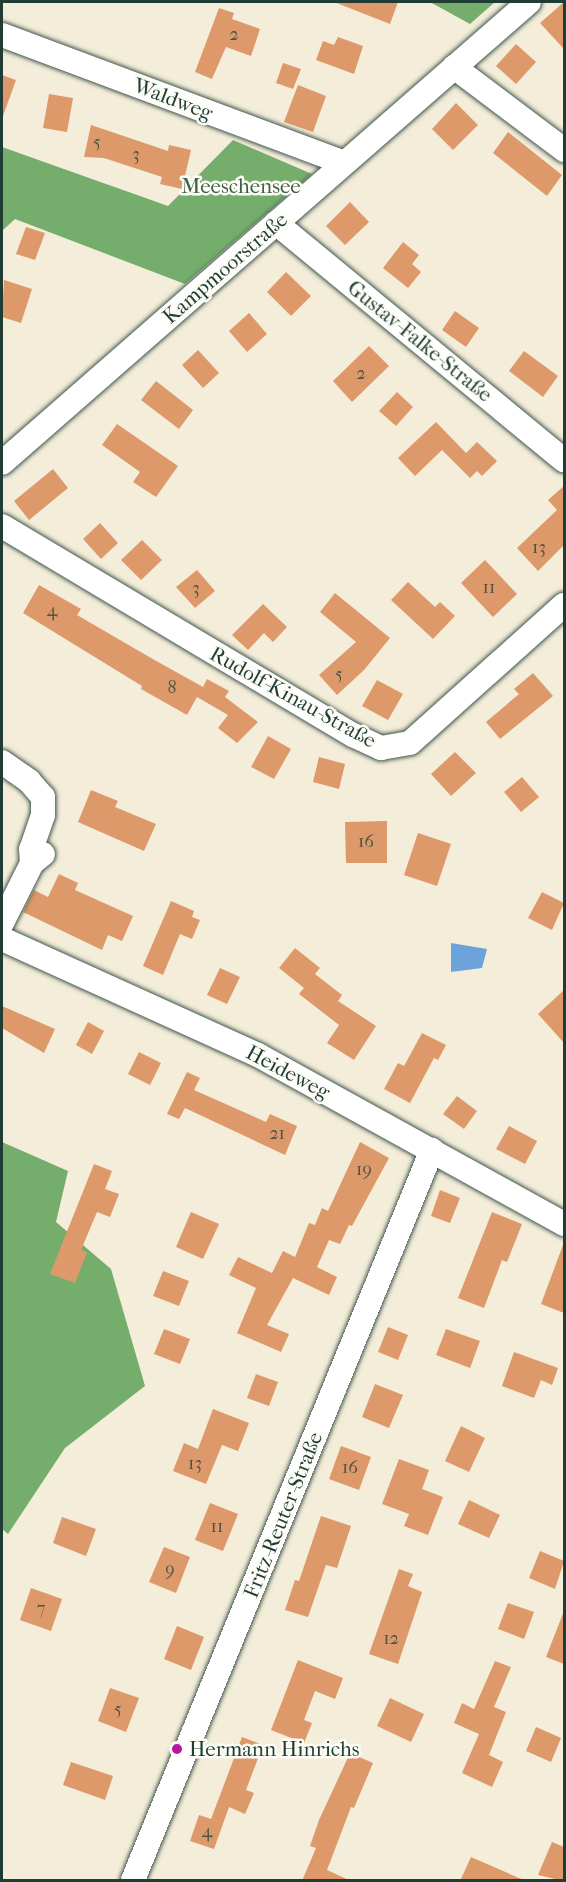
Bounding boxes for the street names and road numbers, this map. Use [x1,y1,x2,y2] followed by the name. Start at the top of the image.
[130,72,216,126] street label: Waldweg
[157,207,293,329] street label: Kampmoorstraße
[342,275,498,407] street label: Gustav-Falke-Straße
[205,641,381,753] street label: Rudolf-Kinau-Straße
[242,1039,334,1105] street label: Heideweg
[238,1428,328,1602] street label: Fritz-Reuter-Straße

